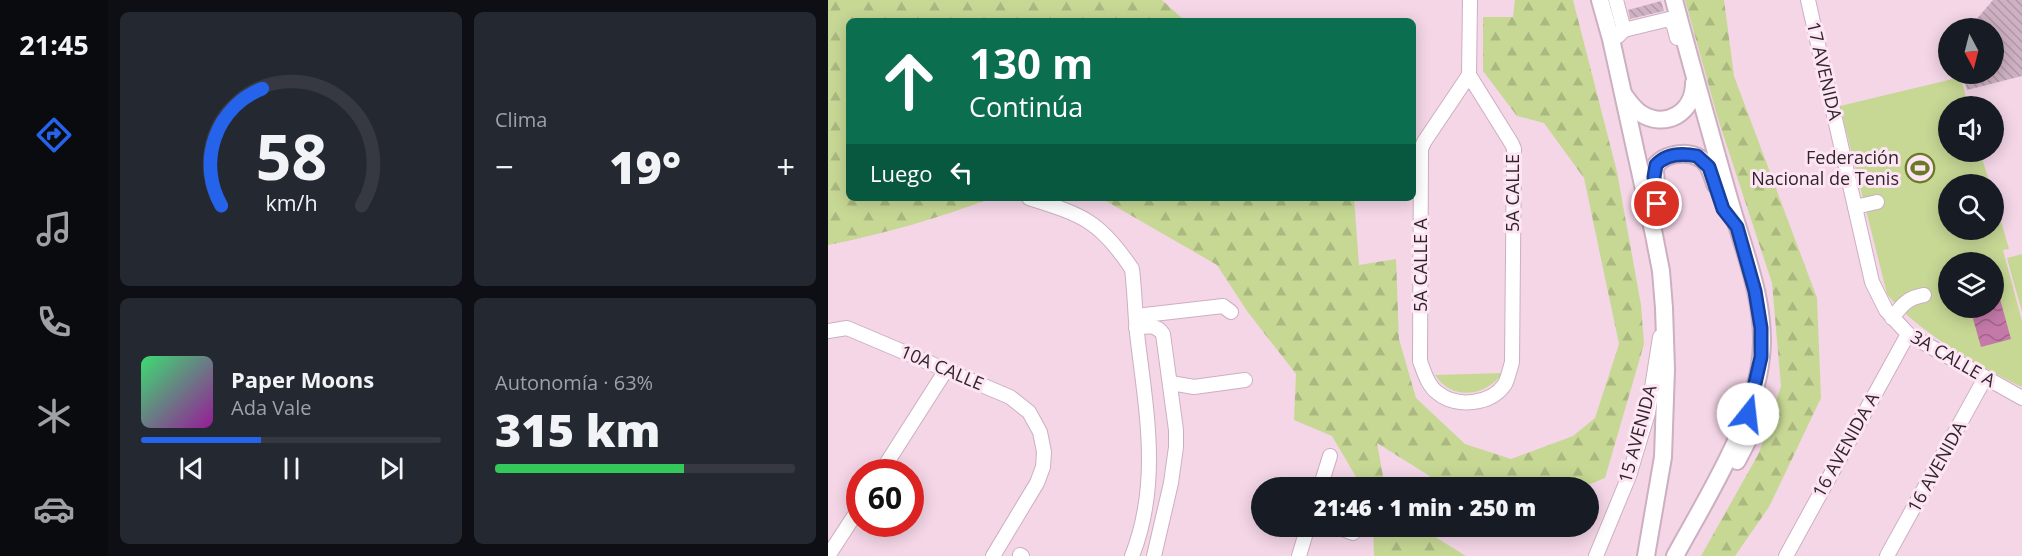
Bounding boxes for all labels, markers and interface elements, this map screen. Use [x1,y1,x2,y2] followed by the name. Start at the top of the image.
[1938,18,2004,84] north arrow
[1938,18,2004,318] map controls
[1802,19,1848,123] street label: 17 AVENIDA
[19,26,89,63] text: 21:45
[969,34,1093,91] text: 130 m
[870,42,948,120] icon: ahead
[969,88,1083,125] text: Continúa
[1938,96,2004,162] button: sound
[495,106,547,133] text: Clima
[255,113,327,198] text: 58
[33,114,75,156] icon: directions
[609,136,681,197] text: 19°
[495,144,514,189] text: −
[776,144,795,189] text: +
[1751,145,1899,190] place label: Federación Nacional de Tenis
[1904,152,1936,184] sports icon: Federación Nacional de Tenis
[1500,154,1524,232] street label: 5A CALLE
[945,156,978,189] icon: left
[870,158,933,188] text: Luego
[1938,174,2004,240] button: search
[1631,178,1682,229] pin
[1640,187,1673,220] icon: arrive
[265,188,317,217] text: km/h
[33,208,75,250] icon: music
[1408,217,1432,312] street label: 5A CALLE A
[1938,252,2004,318] button: layers
[33,301,75,343] icon: phone
[1907,324,2001,392] street label: 3A CALLE A
[897,339,988,395] street label: 10A CALLE
[231,364,374,394] text: Paper Moons
[495,369,653,396] text: Autonomía · 63%
[1612,382,1662,485] street label: 15 AVENIDA
[1716,382,1780,446] position arrow
[1806,387,1884,501] street label: 16 AVENIDA A
[231,394,312,421] text: Ada Vale
[33,395,75,437] icon: climate
[495,399,660,460] text: 315 km
[1901,416,1971,516] street label: 16 AVENIDA
[175,452,208,485] icon: previous
[275,452,308,485] icon: pause
[375,452,408,485] icon: next
[846,459,924,537] speed limit sign: 60
[33,488,75,530] icon: car
[1314,492,1536,522] text: 21:46 · 1 min · 250 m

